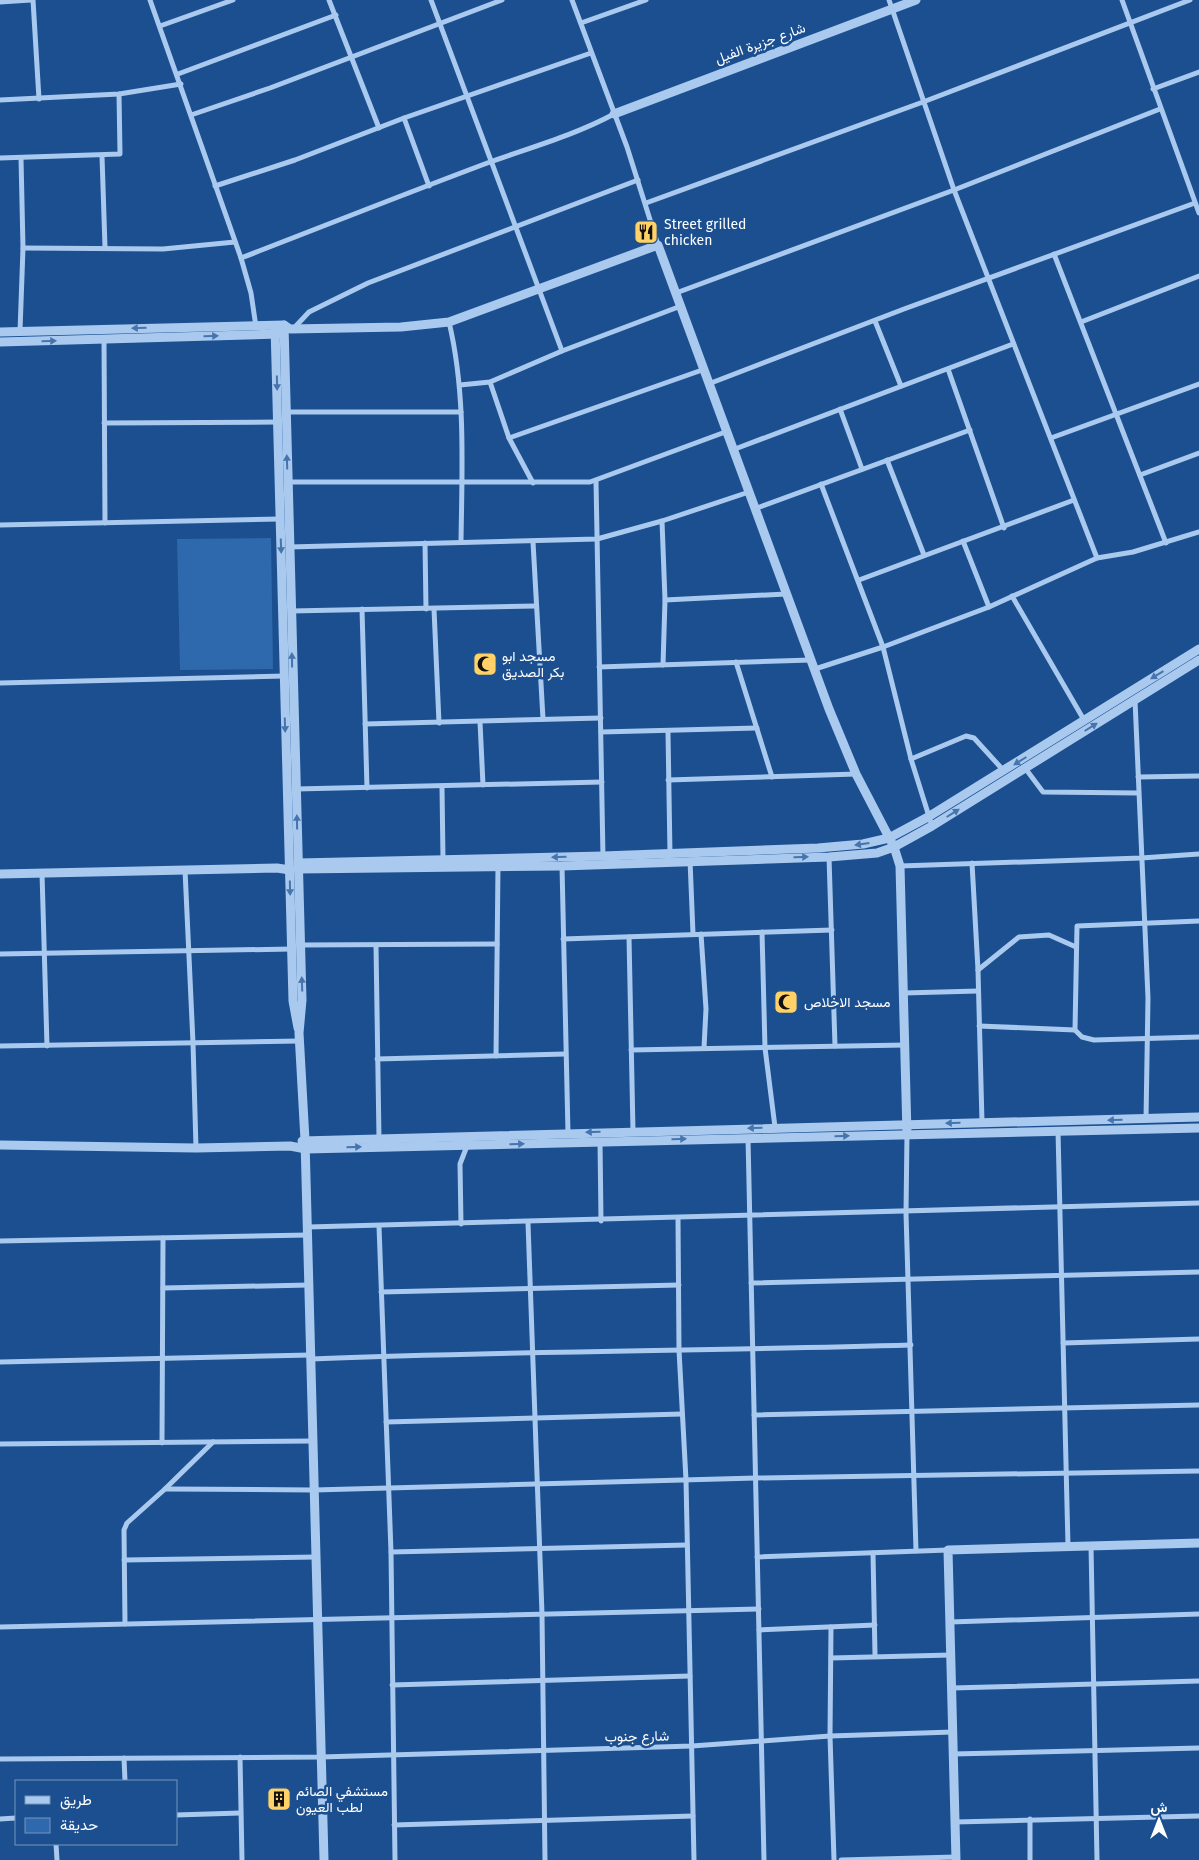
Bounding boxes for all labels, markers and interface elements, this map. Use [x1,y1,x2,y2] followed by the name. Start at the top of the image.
[713,19,809,70] street label: شارع جزيرة الفيل
[664,216,746,249] place label: Street grilled chicken
[633,219,659,245] restaurant icon: Street grilled chicken
[130,324,146,332] one-way arrow
[203,332,219,340] one-way arrow
[41,336,57,344] one-way arrow
[273,375,281,391] one-way arrow
[283,454,291,470] one-way arrow
[277,538,285,554] one-way arrow
[502,648,564,681] place label: مسجد ابو بكر الصديق
[288,651,296,667] one-way arrow
[472,651,498,677] mosque icon: مسجد ابو بكر الصديق
[1151,670,1164,679] one-way arrow
[282,718,290,734] one-way arrow
[1085,722,1098,732] one-way arrow
[1013,756,1026,766] one-way arrow
[947,808,960,817] one-way arrow
[292,814,300,830] one-way arrow
[853,840,869,848] one-way arrow
[551,853,567,861] one-way arrow
[793,853,809,861] one-way arrow
[286,880,294,896] one-way arrow
[298,976,306,992] one-way arrow
[773,989,799,1015] mosque icon: مسجد الاخلاص
[804,994,890,1011] place label: مسجد الاخلاص
[1107,1116,1123,1124] one-way arrow
[945,1119,961,1127] one-way arrow
[747,1124,763,1132] one-way arrow
[585,1128,601,1136] one-way arrow
[834,1132,850,1140] one-way arrow
[671,1135,687,1143] one-way arrow
[509,1140,525,1148] one-way arrow
[347,1143,363,1151] one-way arrow
[605,1727,669,1748] street label: شارع جنوب
[15,1780,178,1845] legend
[296,1783,388,1816] place label: مستشفي الصائم لطب العيون
[266,1786,292,1812] building icon: مستشفي الصائم لطب العيون
[60,1791,92,1810] text: طريق
[1134,1795,1184,1845] north arrow
[1151,1799,1168,1816] text: ش
[60,1816,98,1834] text: حديقة

